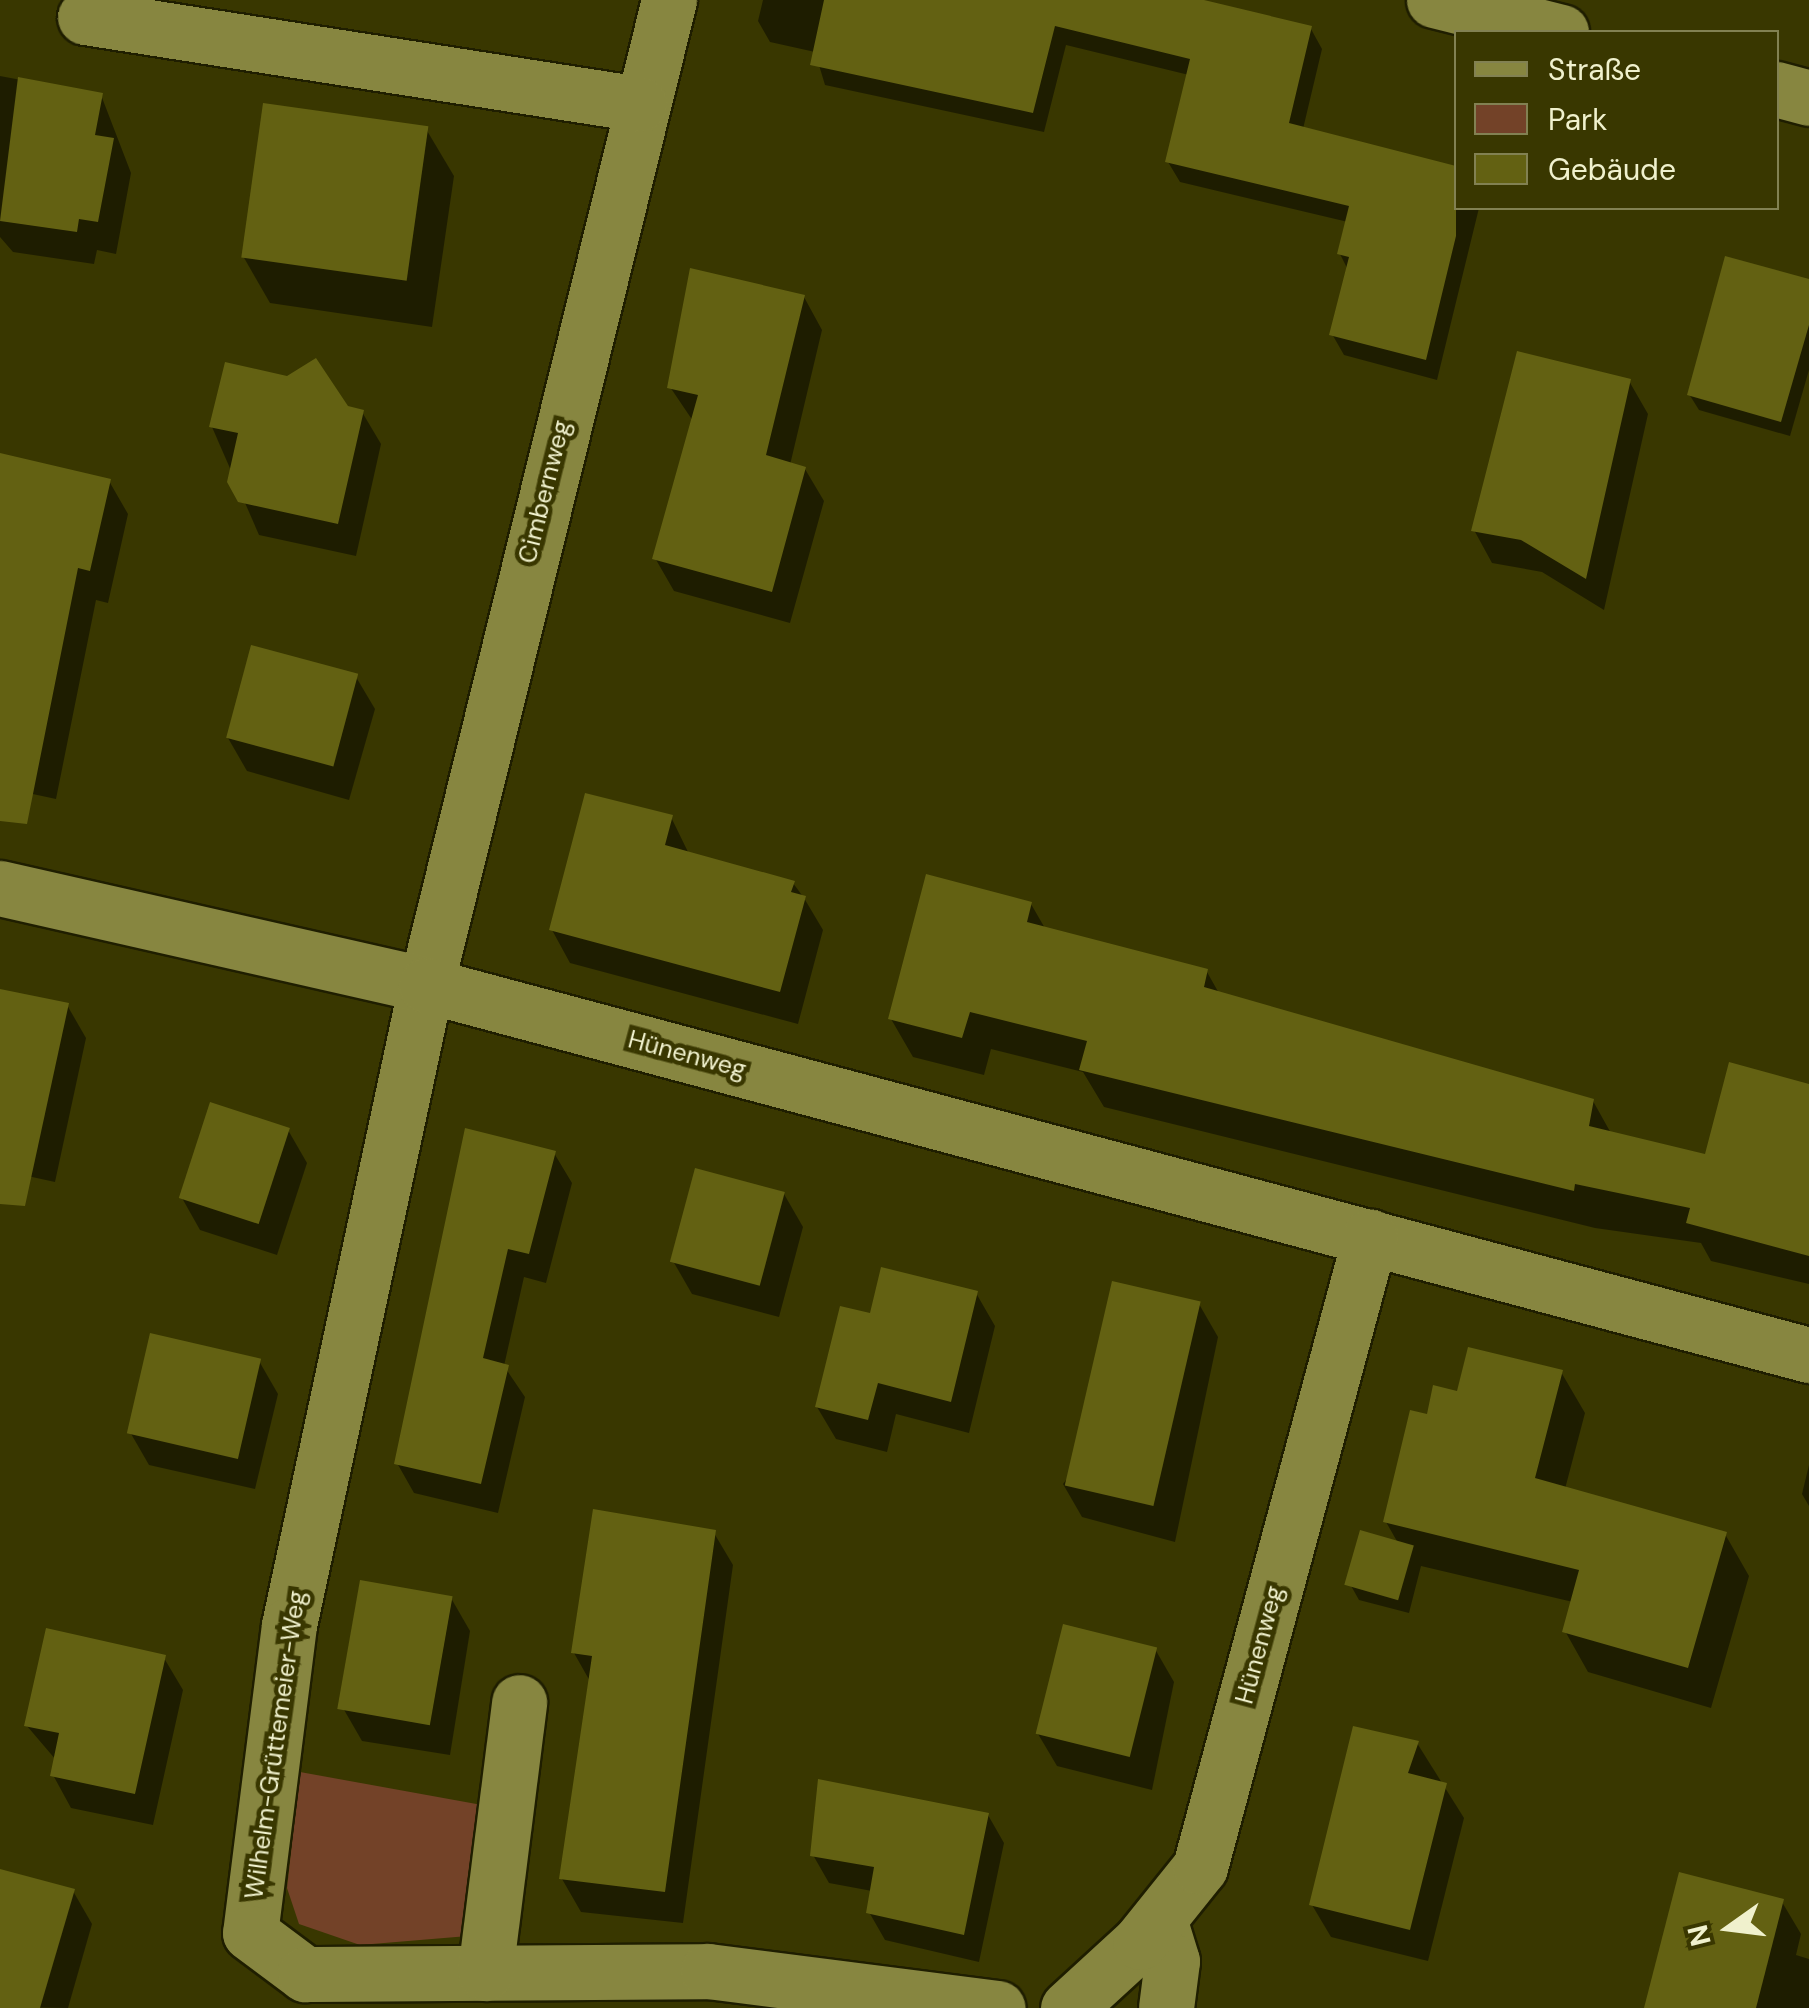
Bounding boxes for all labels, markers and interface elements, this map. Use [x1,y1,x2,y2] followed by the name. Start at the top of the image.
[1454,30,1779,210] legend
[1548,50,1641,89] text: Straße
[1548,100,1607,139] text: Park
[1548,150,1676,189] text: Gebäude
[513,417,577,567] street label: Cimbernweg
[625,1025,749,1085] street label: Hünenweg
[1230,1583,1290,1707] street label: Hünenweg
[239,1589,313,1901] street label: Wilhelm-Grüttemeier-Weg
[1679,1878,1779,1978] north arrow
[1679,1921,1720,1950] text: N

